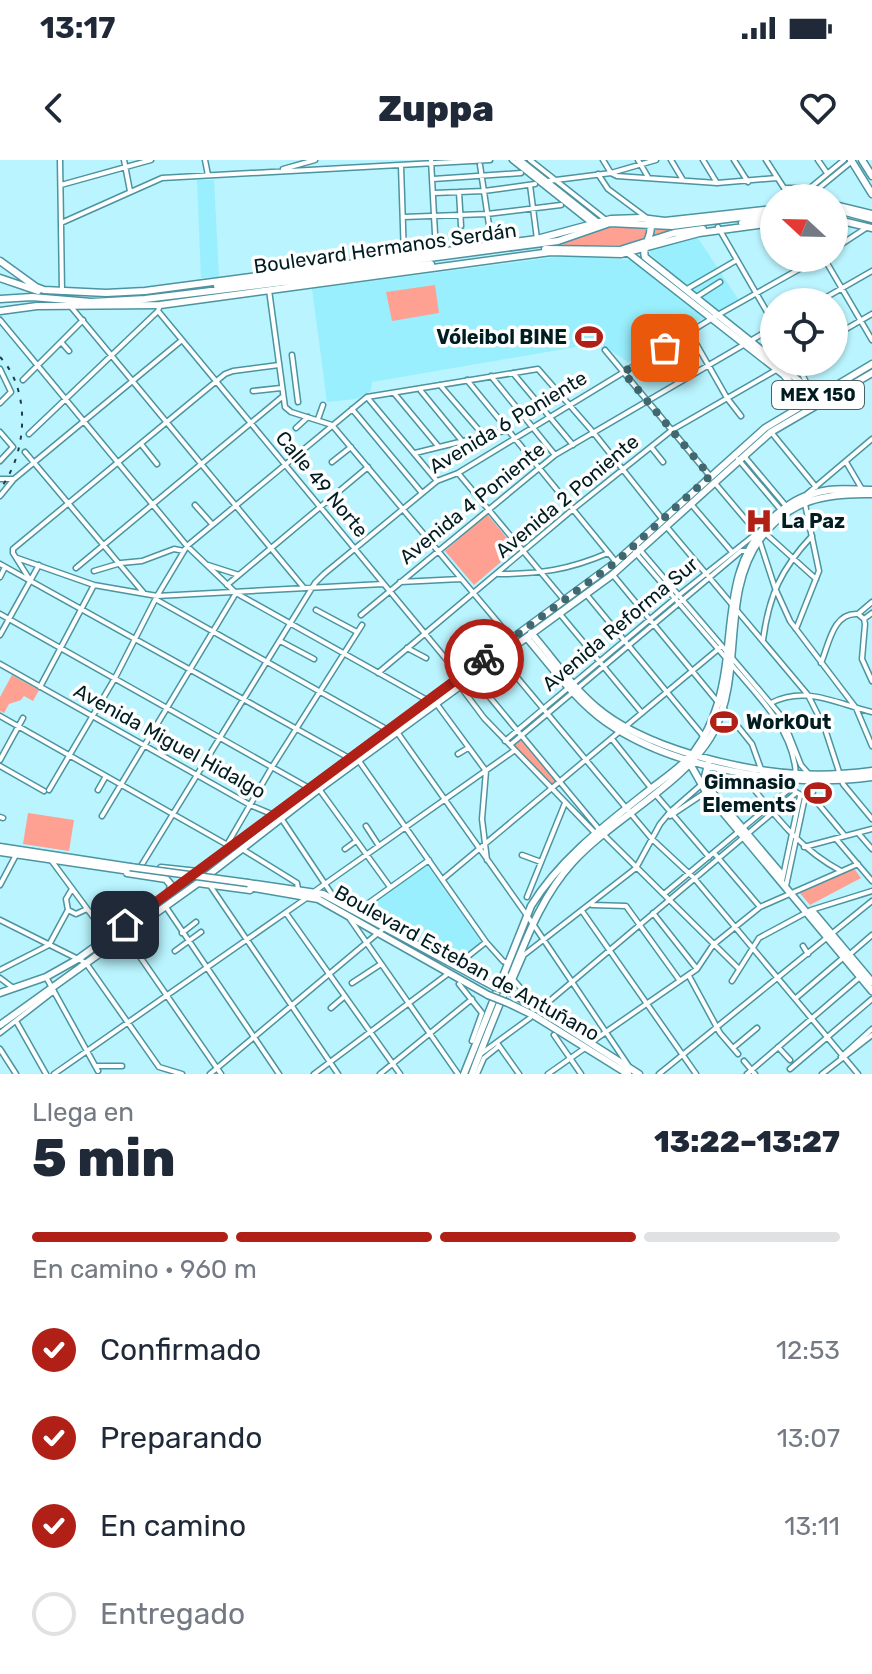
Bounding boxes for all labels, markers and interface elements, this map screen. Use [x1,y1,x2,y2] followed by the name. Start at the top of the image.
[40,10,116,46] text: 13:17
[32,86,76,130] icon: back
[796,86,840,130] icon: heart
[378,87,494,130] text: Zuppa
[760,184,848,272] north arrow
[760,184,848,376] map controls
[252,218,518,278] street label: Boulevard Hermanos Serdán
[760,288,848,376] button: locate
[631,314,699,382] pin
[574,322,604,352] sports icon: Vóleibol BINE
[436,325,567,349] place label: Vóleibol BINE
[643,326,687,370] icon: bag
[425,365,591,479] street label: Avenida 6 Poniente
[772,381,864,409] road number: MEX 150
[271,426,373,542] street label: Calle 49 Norte
[491,429,643,563] street label: Avenida 2 Poniente
[394,437,550,569] street label: Avenida 4 Poniente
[744,506,774,536] hospital icon: La Paz
[781,509,845,533] place label: La Paz
[537,552,703,696] street label: Avenida Reforma Sur
[444,619,524,699] courier
[462,637,506,681] icon: bike
[70,678,270,804] street label: Avenida Miguel Hidalgo
[709,707,739,737] sports icon: WorkOut
[746,710,831,734] place label: WorkOut
[702,770,796,817] place label: Gimnasio Elements
[803,778,833,808] sports icon: Gimnasio Elements
[330,880,604,1046] street label: Boulevard Esteban de Antuñano
[91,891,159,959] pin
[103,903,147,947] icon: home
[32,1097,134,1128] text: Llega en
[654,1124,840,1160] text: 13:22–13:27
[32,1127,175,1189] text: 5 min
[32,1254,257,1285] text: En camino · 960 m
[32,1328,76,1372] icon: check
[100,1332,261,1368] text: Confirmado
[776,1335,840,1366] text: 12:53
[32,1416,76,1460] icon: check
[100,1420,263,1456] text: Preparando
[777,1423,840,1454] text: 13:07
[32,1504,76,1548] icon: check
[100,1508,246,1544] text: En camino
[784,1511,840,1542] text: 13:11
[100,1596,245,1632] text: Entregado

